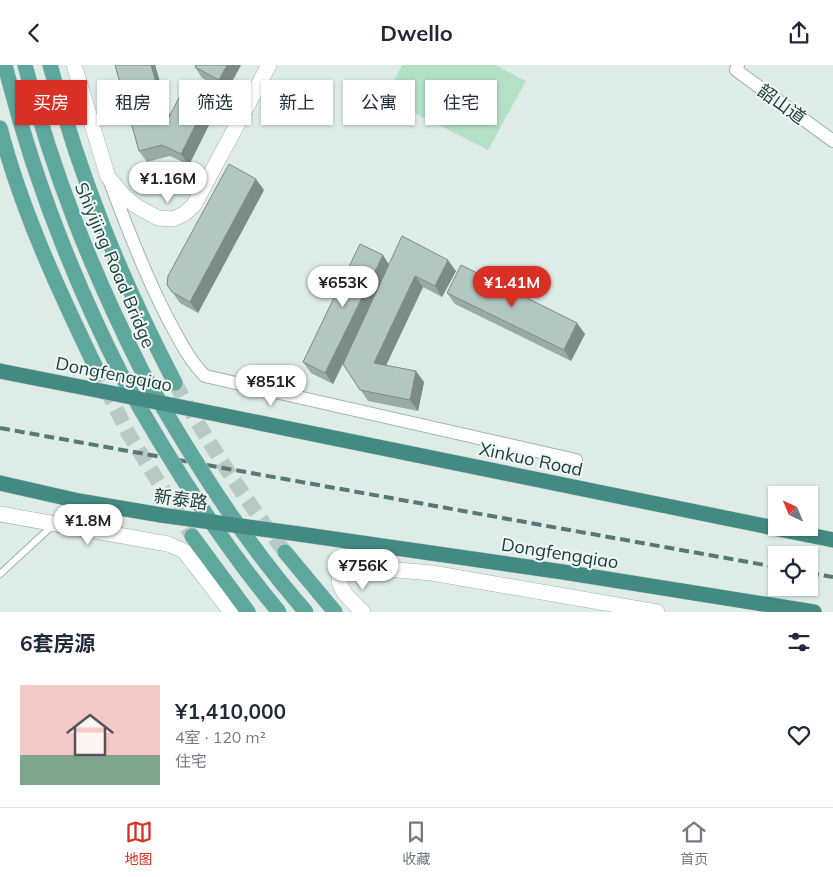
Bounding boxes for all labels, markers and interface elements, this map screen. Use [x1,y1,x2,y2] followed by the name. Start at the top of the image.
[20,19,48,47] icon: back
[380,19,453,47] text: Dwello
[785,19,813,47] icon: share
[753,79,811,129] street label: 韶山道
[15,80,87,125] chip: 买房
[97,80,169,125] chip: 租房
[179,80,251,125] chip: 筛选
[261,80,333,125] chip: 新上
[343,80,415,125] chip: 公寓
[425,80,497,125] chip: 住宅
[127,161,209,204] pin: ¥1.16M
[140,168,196,188] text: ¥1.16M
[70,179,160,351] street label: Shiyijing Road Bridge
[308,265,378,308] pin: ¥653K
[471,265,553,308] pin: ¥1.41M
[318,272,368,292] text: ¥653K
[484,272,540,292] text: ¥1.41M
[54,351,174,397] street label: Dongfengqiao
[236,365,306,407] pin: ¥851K
[246,371,296,391] text: ¥851K
[477,437,585,481] street label: Xinkuo Road
[153,484,209,514] street label: 新泰路
[768,486,818,536] north arrow
[768,486,818,596] map controls
[53,503,123,546] pin: ¥1.8M
[65,510,111,530] text: ¥1.8M
[500,532,620,574] street label: Dongfengqiao
[768,546,818,596] button: locate
[328,549,398,591] pin: ¥756K
[338,555,388,575] text: ¥756K
[785,628,813,656] icon: filters
[20,630,96,656] text: 6套房源
[175,698,286,724] text: ¥1,410,000
[60,705,120,765] icon: home
[785,721,813,749] icon: heart
[175,727,266,747] text: 4室 · 120 m²
[175,751,207,771] text: 住宅
[125,818,153,868] tab: 地图
[402,818,430,868] tab: 收藏
[680,818,708,868] tab: 首页

